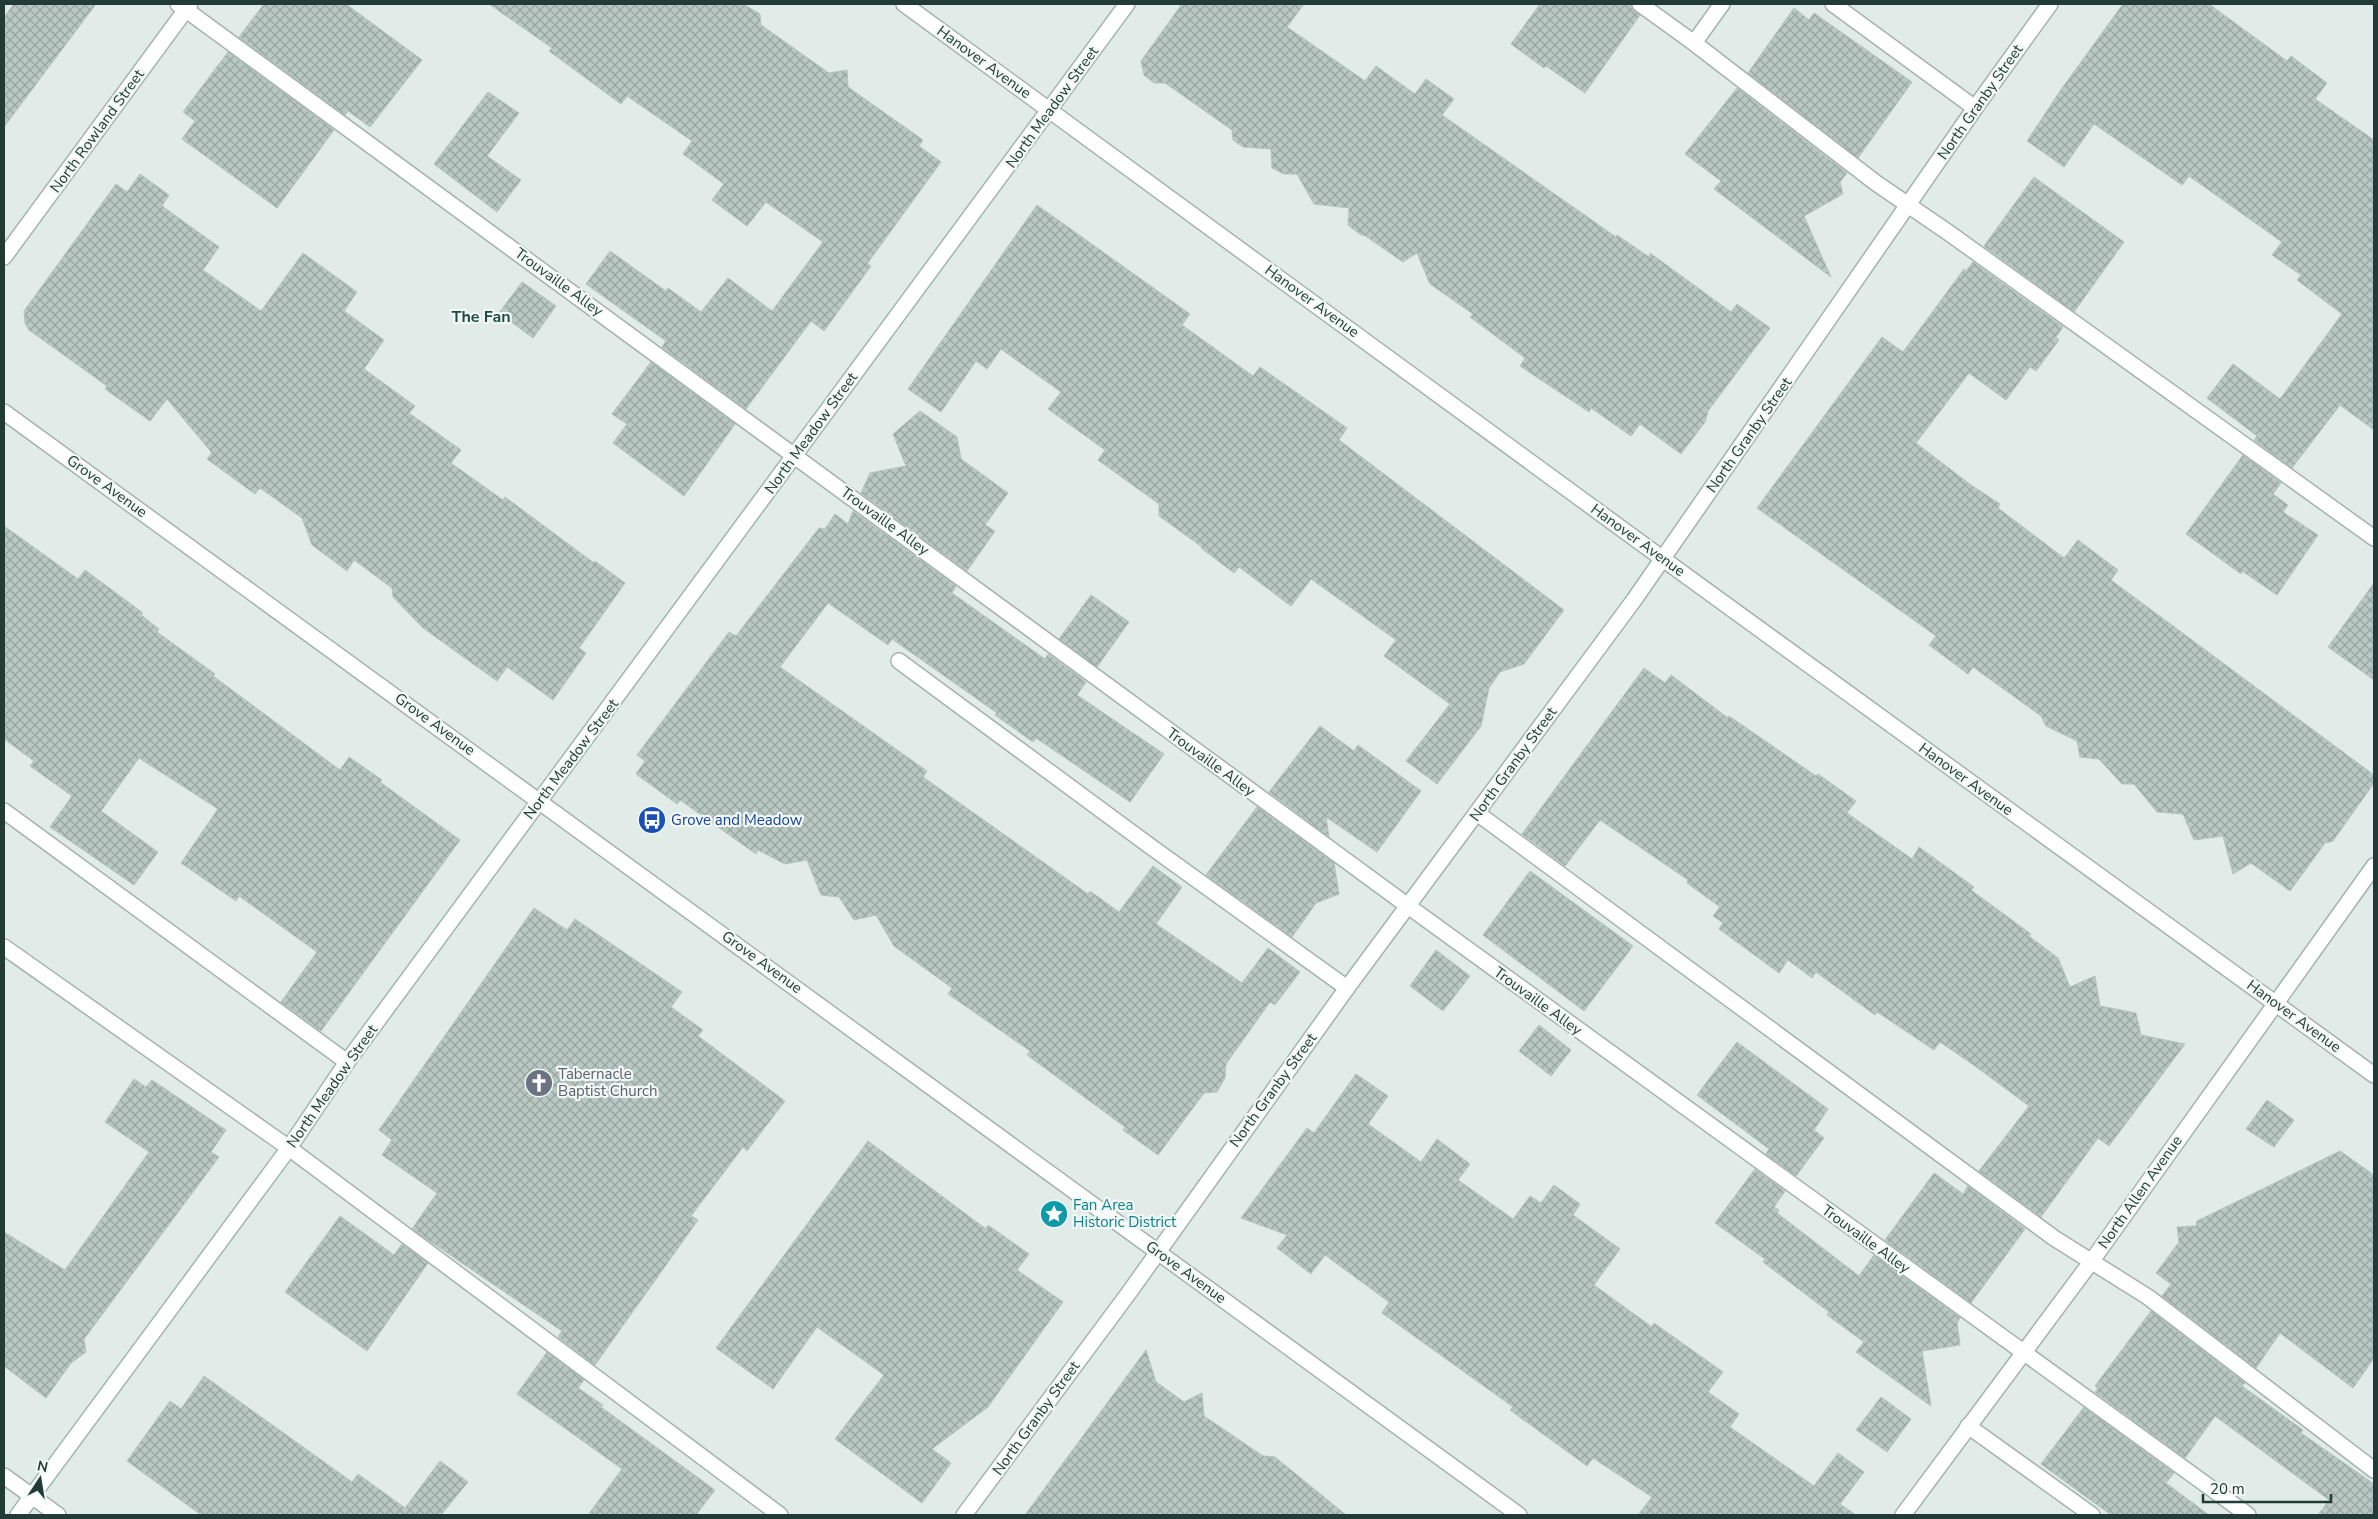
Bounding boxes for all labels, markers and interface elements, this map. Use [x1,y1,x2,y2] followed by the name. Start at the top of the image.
[933,21,1035,103] street label: Hanover Avenue
[1933,40,2028,164] street label: North Granby Street
[1001,41,1103,172] street label: North Meadow Street
[45,65,149,197] street label: North Rowland Street
[511,243,608,321] street label: Trouvaille Alley
[1261,260,1363,342] street label: Hanover Avenue
[451,306,511,328] district label: The Fan
[760,367,862,498] street label: North Meadow Street
[1702,373,1797,497] street label: North Granby Street
[63,450,151,522] street label: Grove Avenue
[837,482,934,560] street label: Trouvaille Alley
[1587,499,1689,581] street label: Hanover Avenue
[391,688,479,760] street label: Grove Avenue
[519,694,623,823] street label: North Meadow Street
[1465,702,1562,825] street label: North Granby Street
[1163,723,1260,801] street label: Trouvaille Alley
[1915,738,2017,820] street label: Hanover Avenue
[637,805,667,835] bus stop icon: Grove and Meadow
[671,810,803,830] place label: Grove and Meadow
[718,926,806,998] street label: Grove Avenue
[1490,962,1587,1040] street label: Trouvaille Alley
[2243,975,2345,1057] street label: Hanover Avenue
[282,1020,382,1152] street label: North Meadow Street
[1225,1028,1322,1151] street label: North Granby Street
[558,1064,658,1101] place label: Tabernacle Baptist Church
[524,1068,554,1098] church icon: Tabernacle Baptist Church
[2093,1131,2187,1253] street label: North Allen Avenue
[1073,1195,1177,1232] place label: Fan Area Historic District
[1039,1199,1069,1229] place icon: Fan Area Historic District
[1818,1200,1915,1278] street label: Trouvaille Alley
[1142,1236,1230,1308] street label: Grove Avenue
[988,1356,1085,1479] street label: North Granby Street
[15,1454,65,1504] north arrow
[35,1456,50,1477] text: N
[2203,1472,2330,1504] scale bar
[2210,1479,2245,1499] text: 20 m

